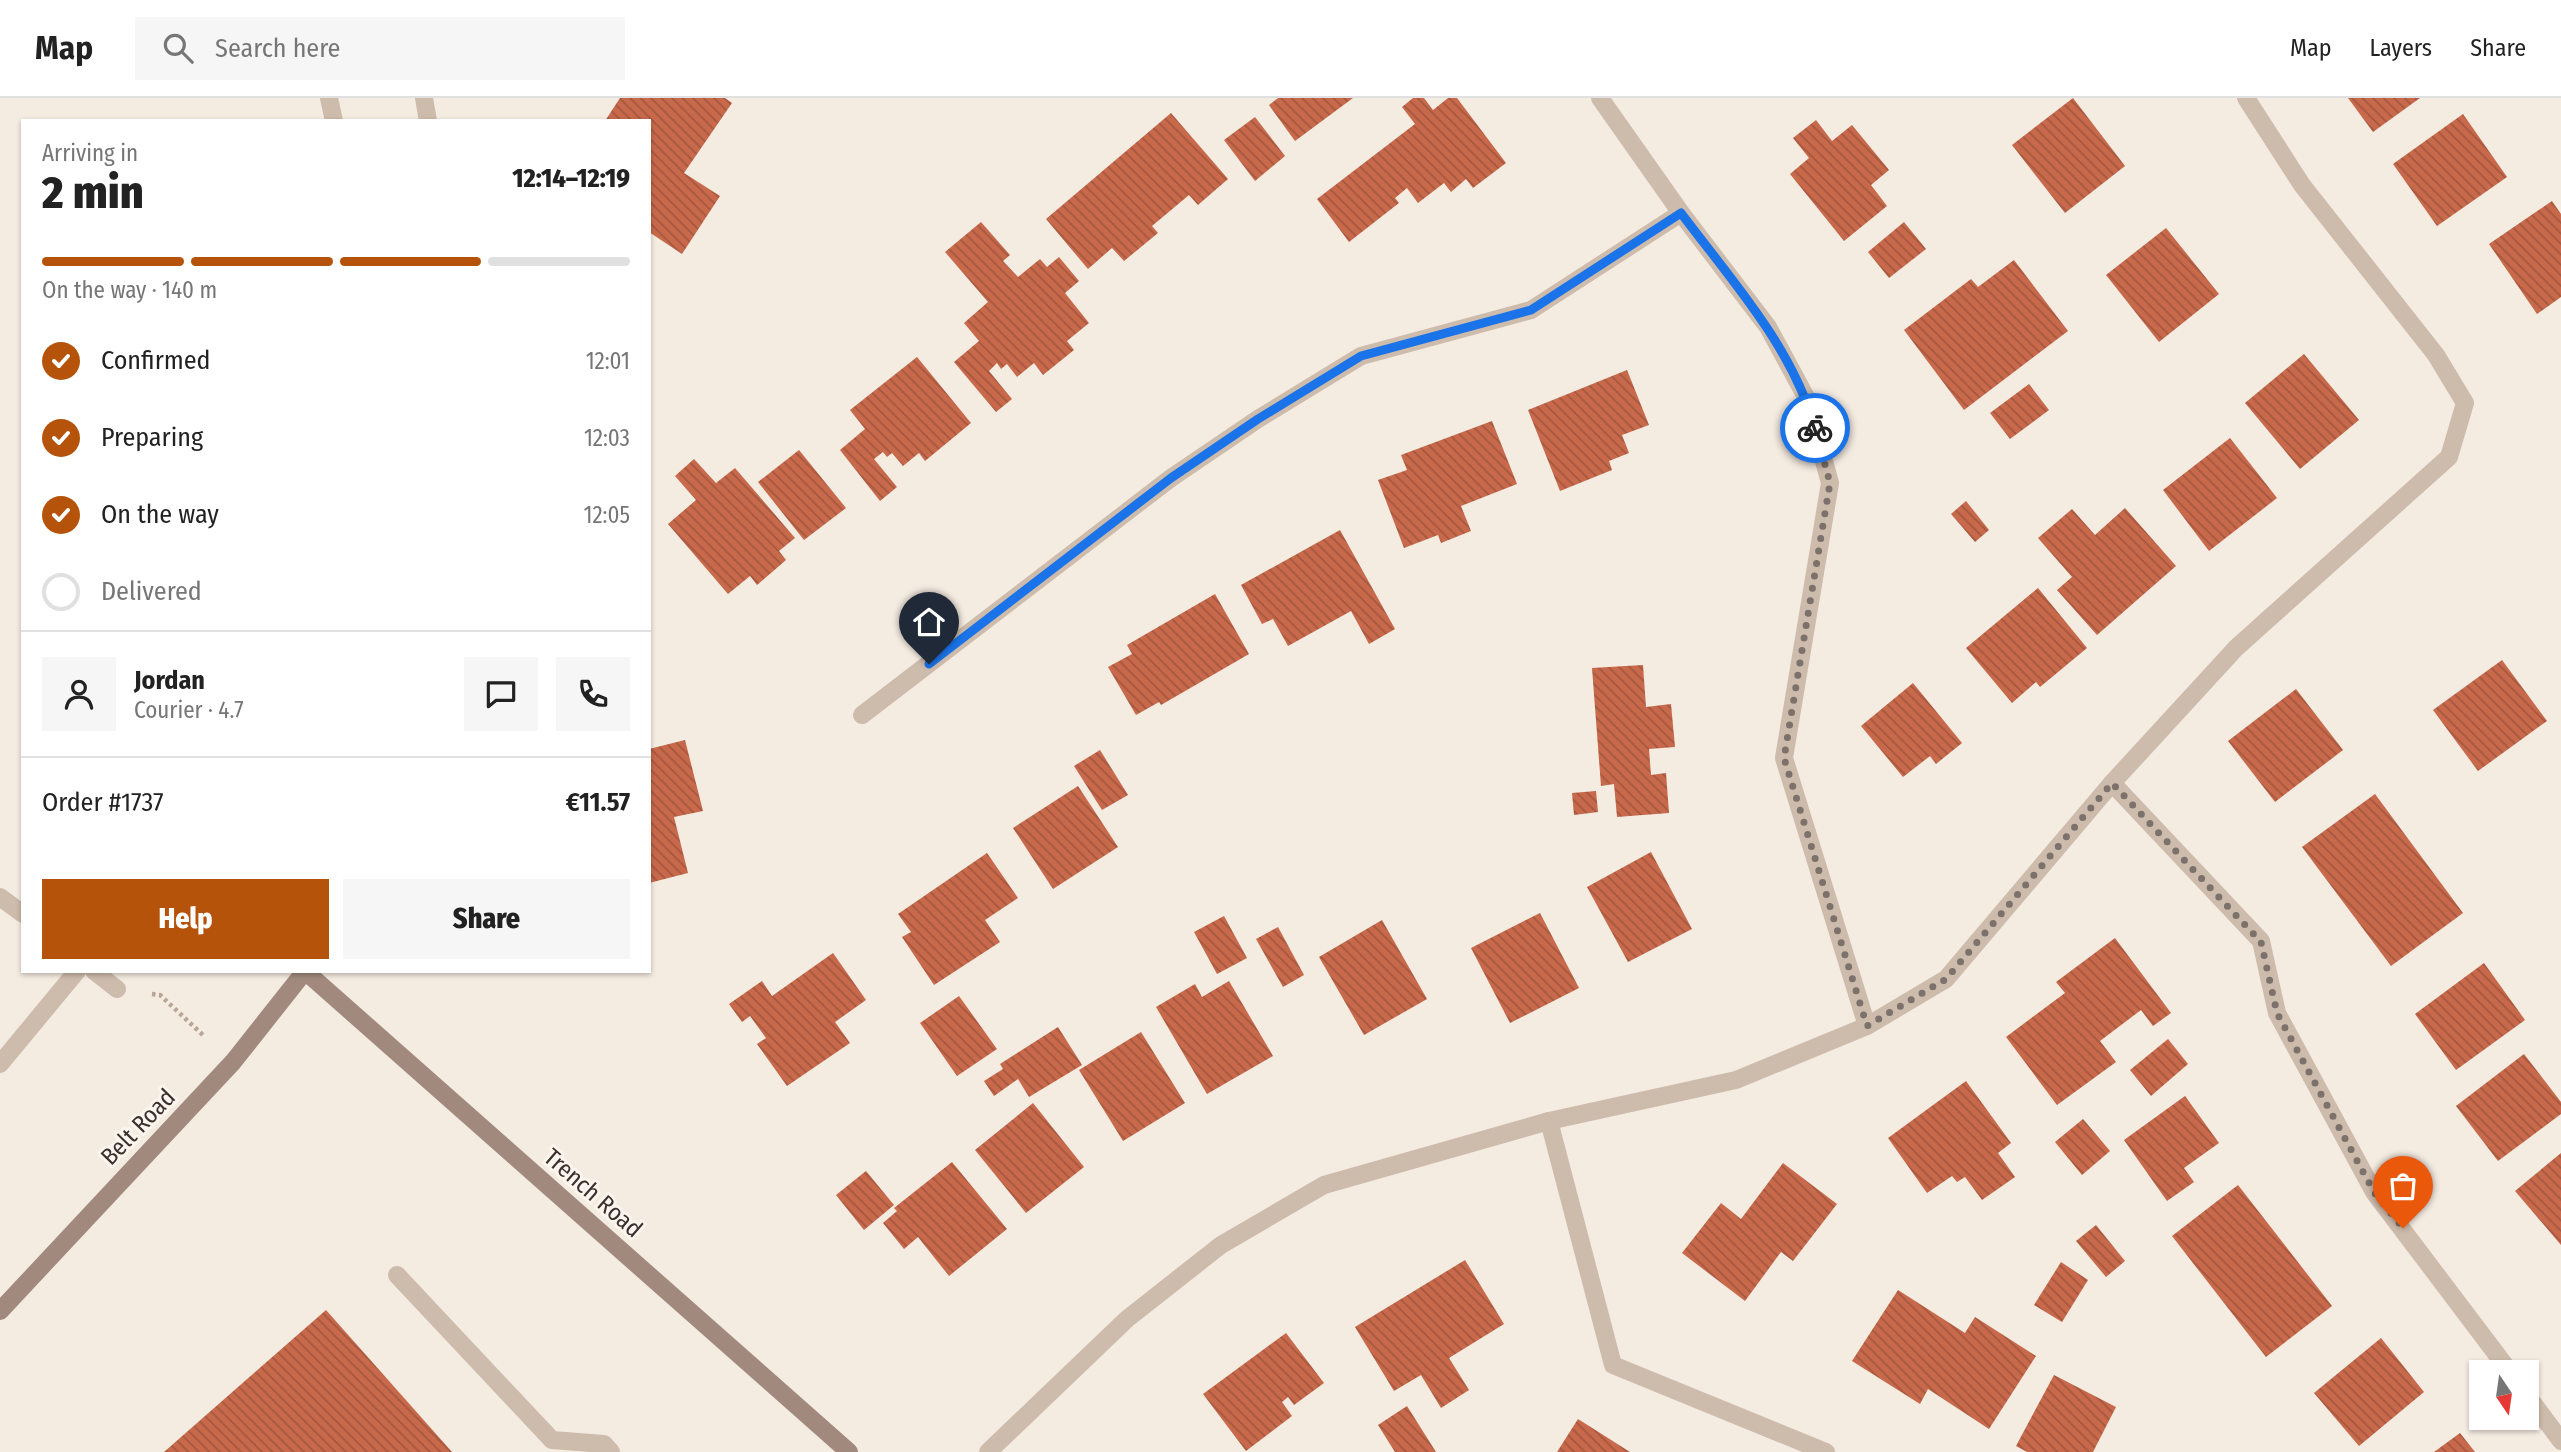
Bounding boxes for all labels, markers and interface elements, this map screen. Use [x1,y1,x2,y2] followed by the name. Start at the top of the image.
[135,17,625,80] search box
[35,28,93,68] text: Map
[159,29,197,67] icon: search
[215,33,340,64] text: Search here
[2290,34,2332,62] text: Map
[2370,34,2432,62] text: Layers
[2470,34,2526,62] text: Share
[42,139,138,167] text: Arriving in
[512,163,630,194] text: 12:14–12:19
[42,165,144,220] text: 2 min
[42,276,217,304] text: On the way · 140 m
[42,342,80,380] icon: check
[101,345,211,376] text: Confirmed
[586,347,630,375] text: 12:01
[1780,393,1850,463] courier
[1796,409,1834,447] icon: bike
[42,419,80,457] icon: check
[101,422,203,453] text: Preparing
[584,424,630,452] text: 12:03
[42,496,80,534] icon: check
[101,499,219,530] text: On the way
[583,501,630,529] text: 12:05
[101,576,202,607] text: Delivered
[899,592,959,664] pin
[910,603,948,641] icon: home
[42,657,116,731] button: person
[464,657,538,731] button: chat
[556,657,630,731] button: phone
[134,665,205,696] text: Jordan
[134,696,244,724] text: Courier · 4.7
[42,787,164,818] text: Order #1737
[566,787,630,818] text: €11.57
[42,879,329,959] button: Help
[343,879,630,959] button: Share
[95,1083,181,1171] street label: Belt Road
[538,1143,648,1243] street label: Trench Road
[2373,1156,2433,1228] pin
[2384,1167,2422,1205] icon: bag
[2469,1360,2539,1430] north arrow
[2469,1360,2539,1430] map controls

